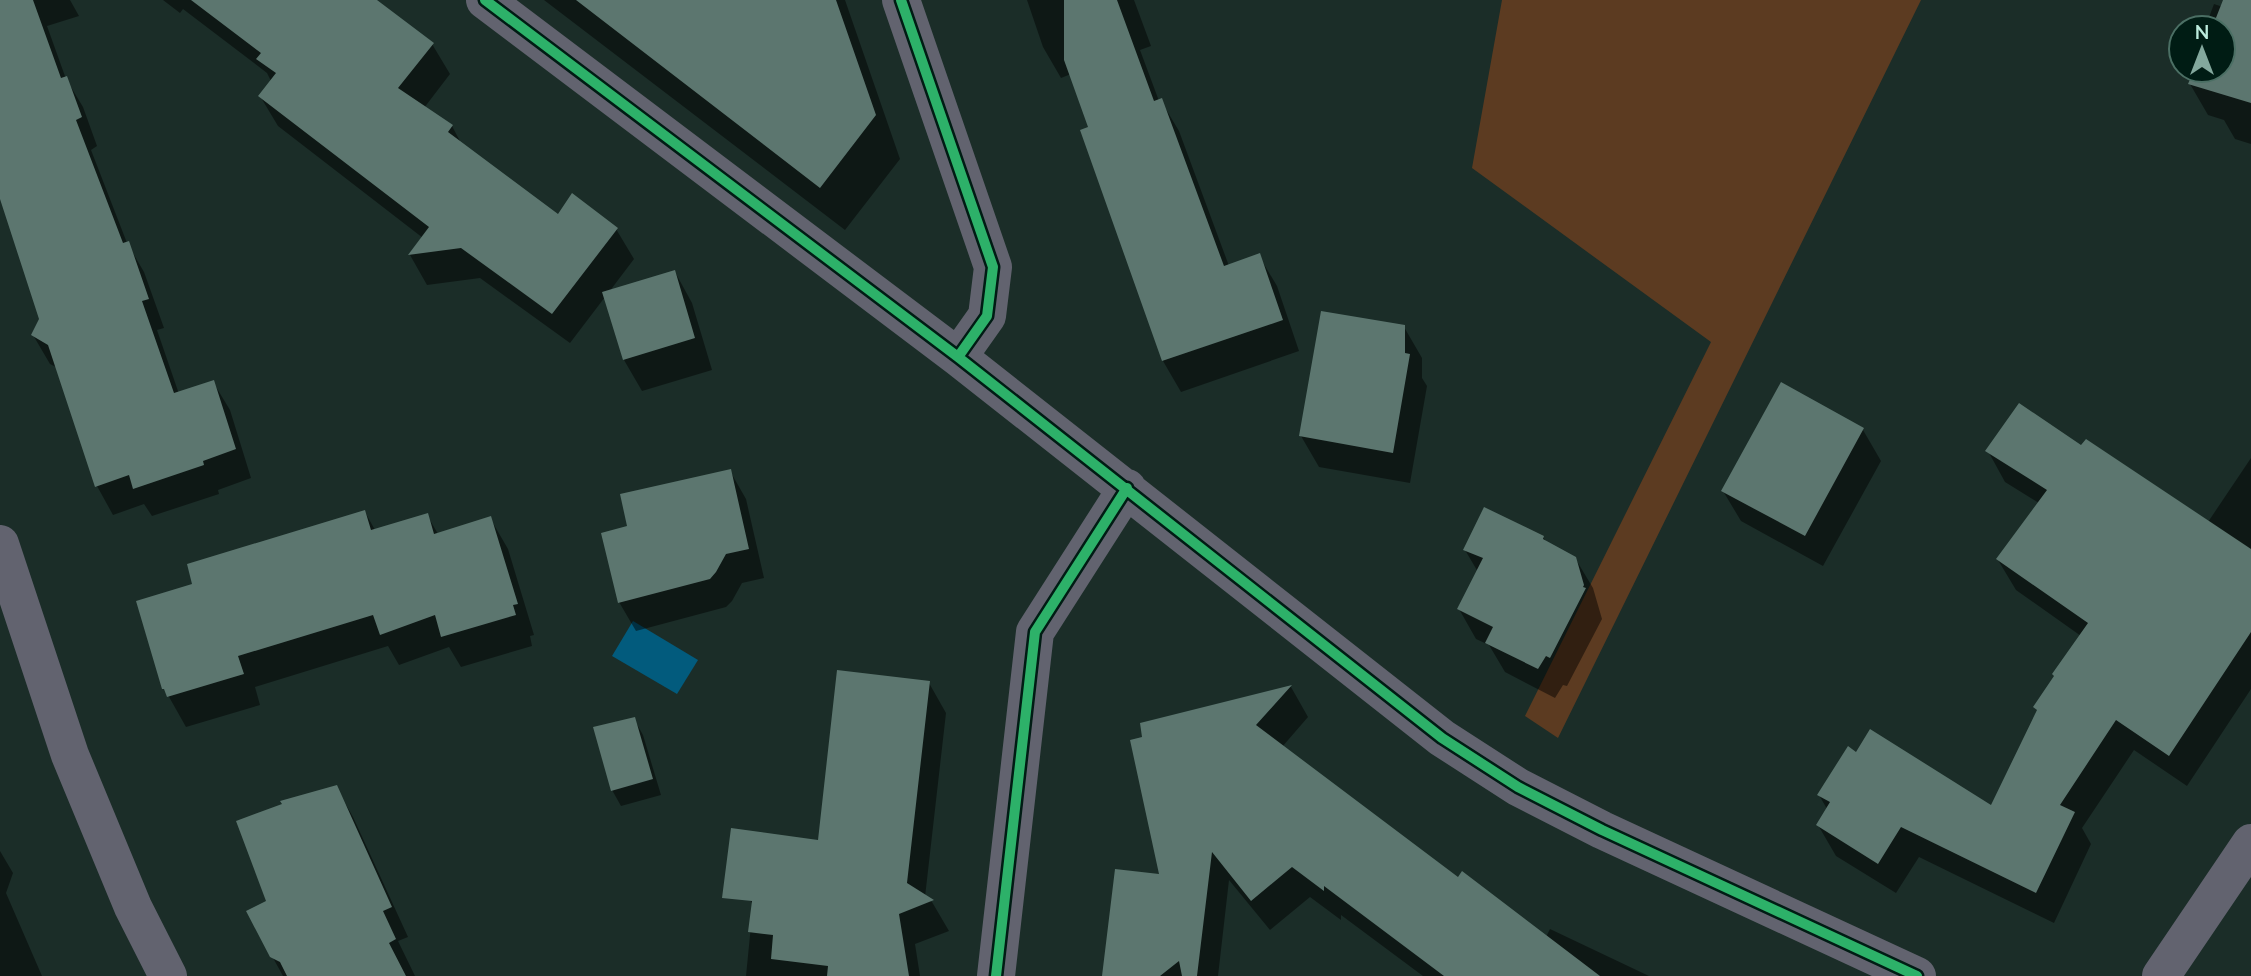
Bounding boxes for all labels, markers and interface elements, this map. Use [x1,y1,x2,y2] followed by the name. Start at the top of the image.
[2167,14,2237,84] north arrow
[2195,20,2209,43] text: N

